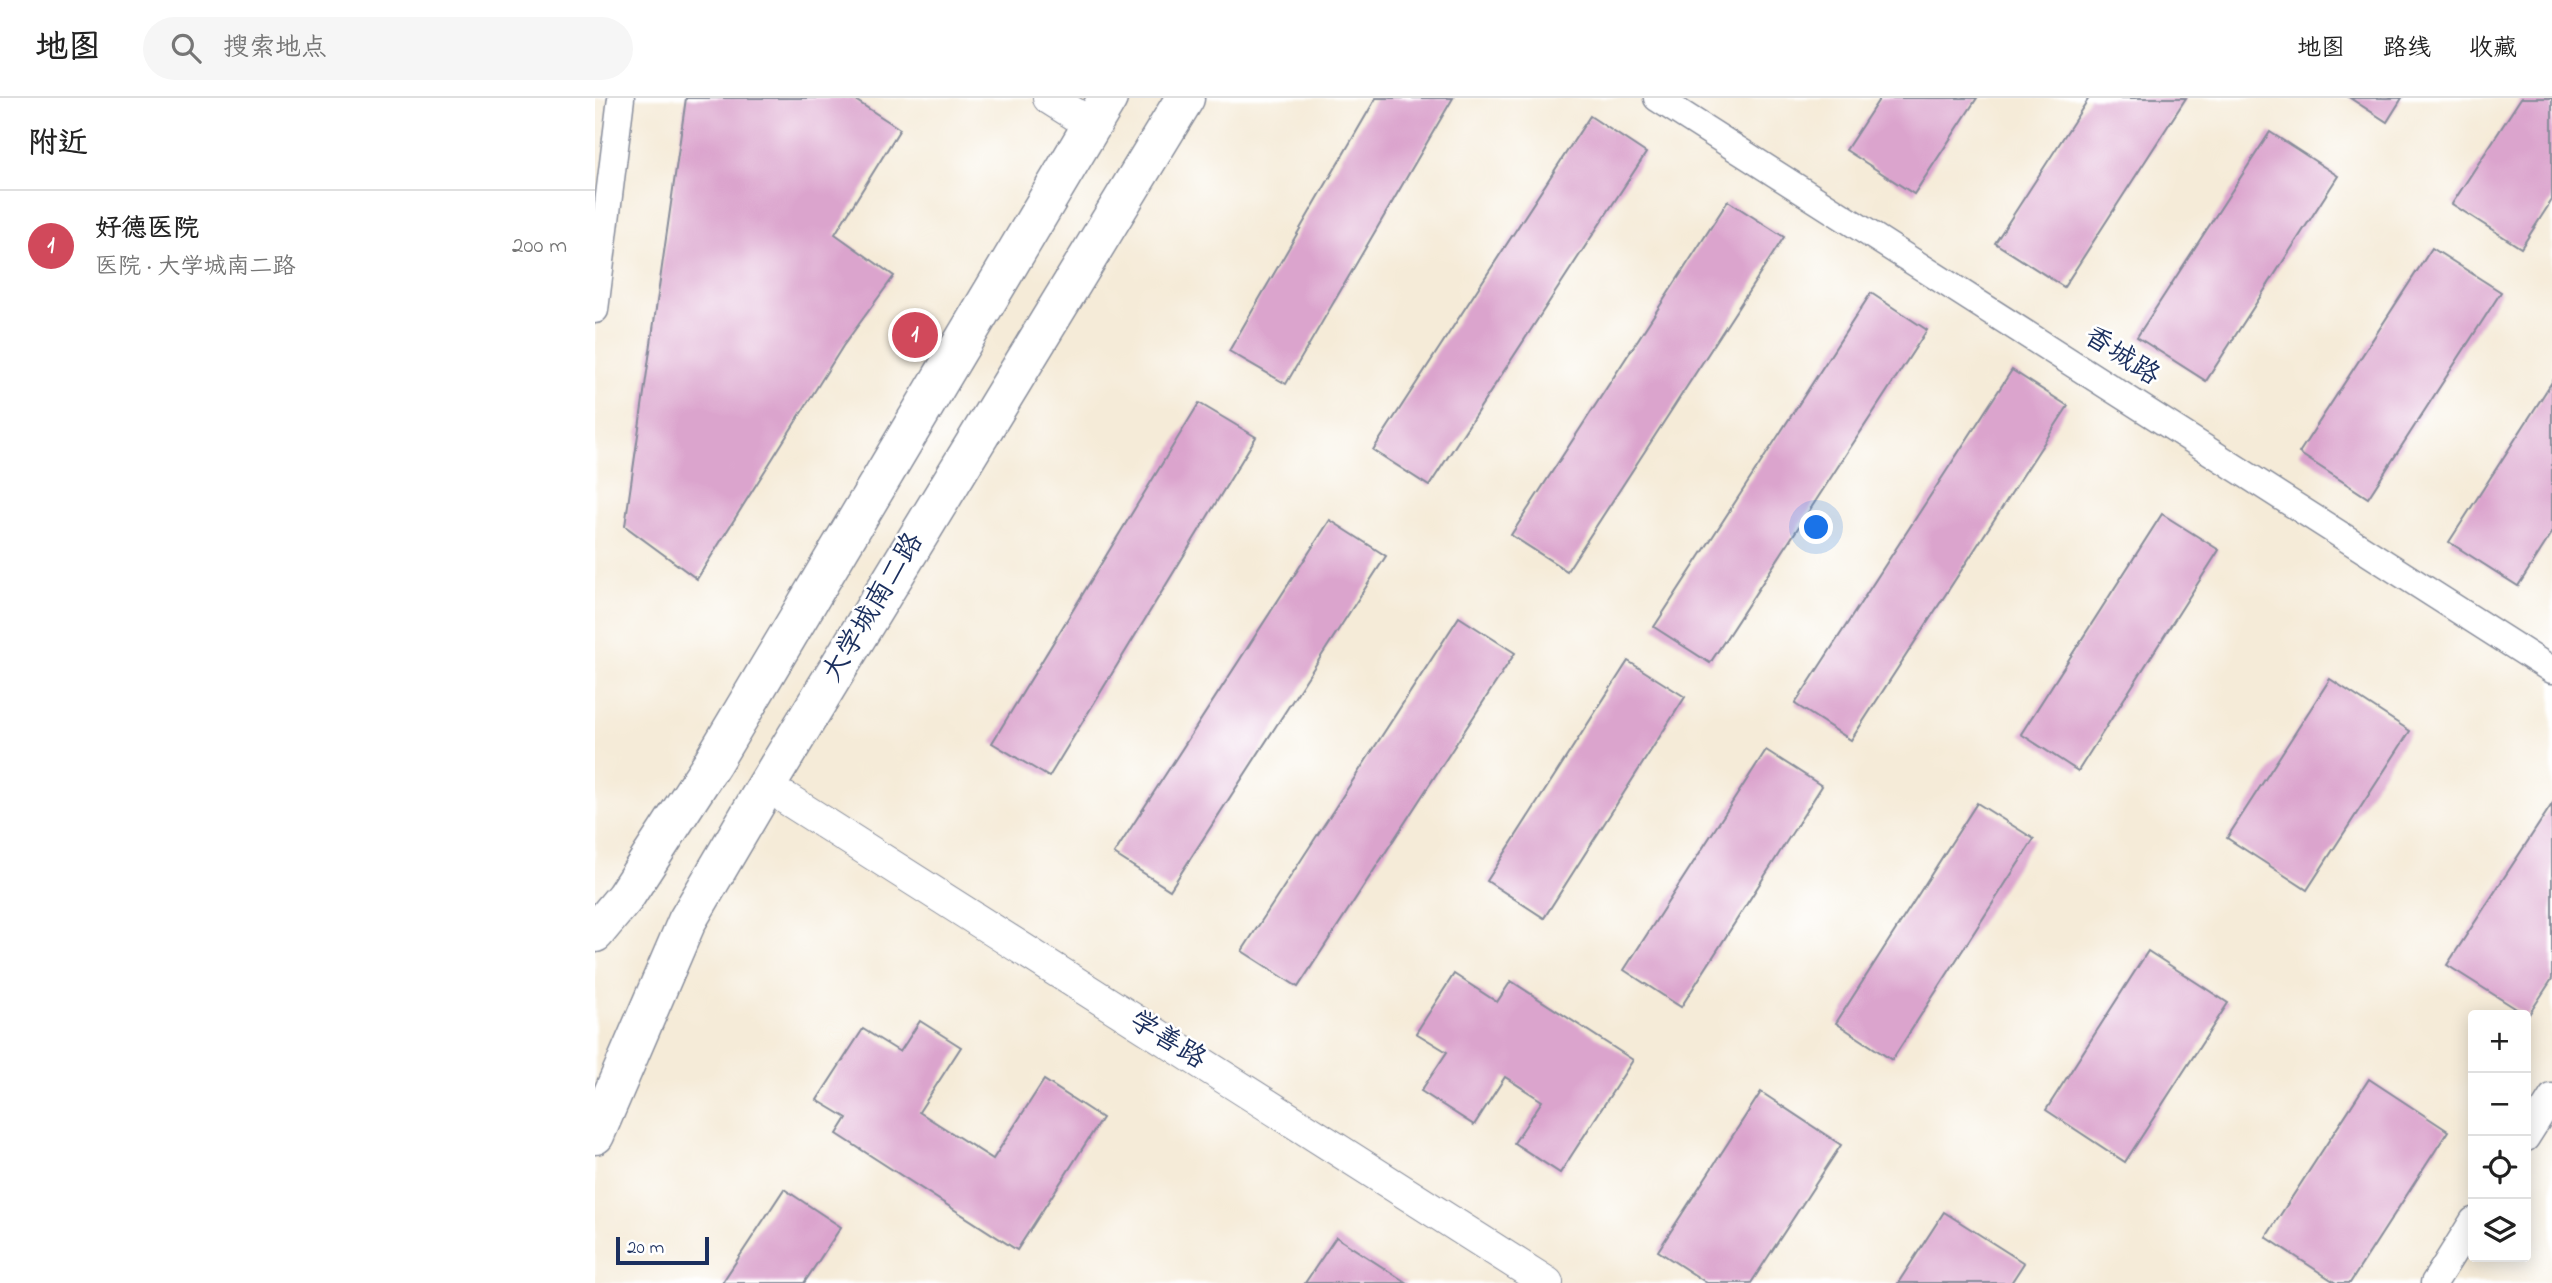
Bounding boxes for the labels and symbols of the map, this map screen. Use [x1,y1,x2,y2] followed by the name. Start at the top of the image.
[892,309,938,361] pin: 1
[2075,317,2167,397] street label: 香城路
[1799,510,1833,544] your location
[813,525,935,691] street label: 大学城南二路
[1121,1001,1213,1081] street label: 学善路
[616,1234,709,1266] scale bar

